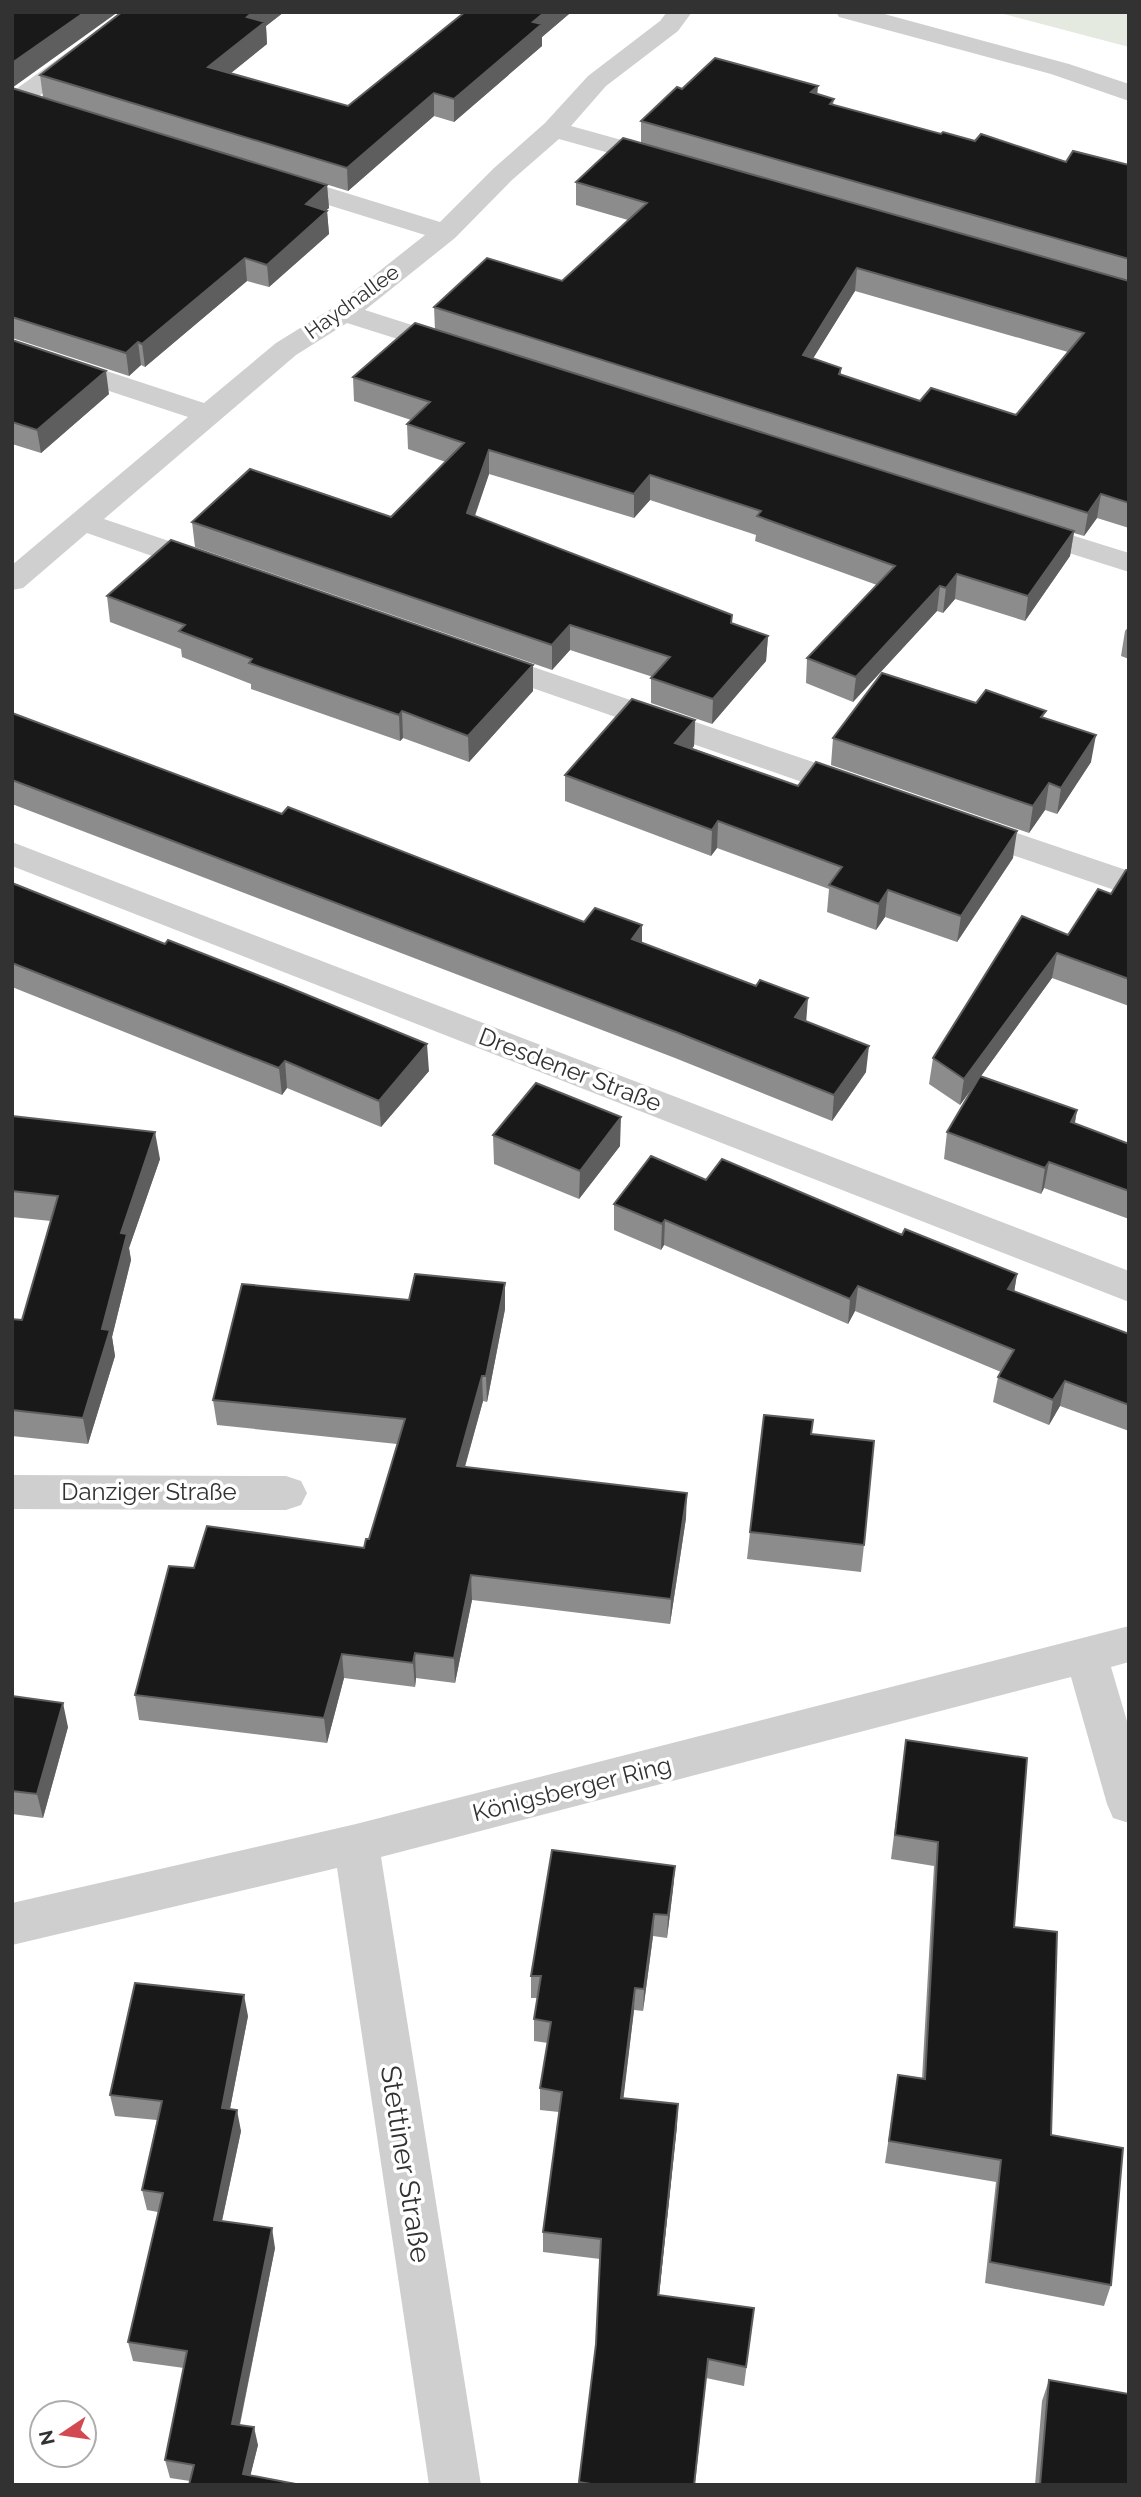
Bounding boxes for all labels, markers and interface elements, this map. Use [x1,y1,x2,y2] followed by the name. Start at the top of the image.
[300,259,404,344] street label: Haydnallee
[475,1021,666,1118] street label: Dresdener Straße
[61,1477,237,1506] street label: Danziger Straße
[469,1750,674,1827] street label: Königsberger Ring
[374,2063,437,2265] street label: Stettiner Straße
[28,2399,98,2469] north arrow
[34,2428,59,2447] text: N

